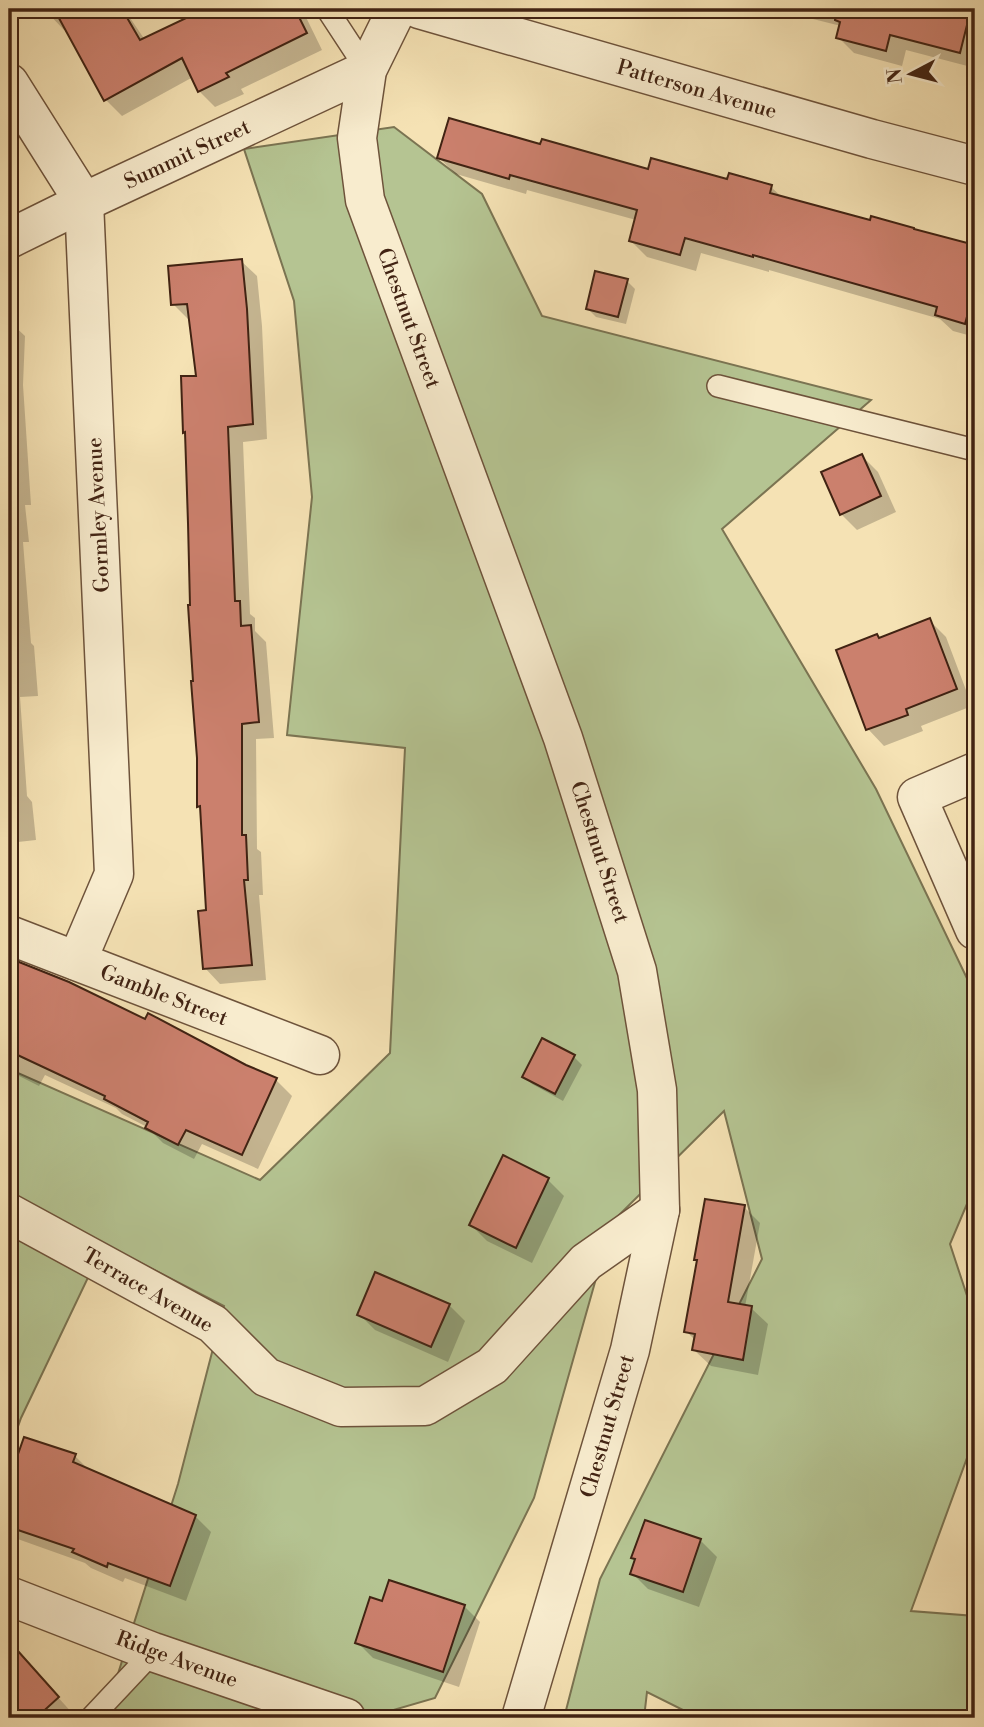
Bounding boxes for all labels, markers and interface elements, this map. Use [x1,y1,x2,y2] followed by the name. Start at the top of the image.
[876,38,946,108] north arrow
[614,55,780,125] street label: Patterson Avenue
[882,67,908,85] text: N
[120,114,255,195] street label: Summit Street
[371,245,446,393] street label: Chestnut Street
[82,437,116,593] street label: Gormley Avenue
[564,778,634,927] street label: Chestnut Street
[96,960,232,1032] street label: Gamble Street
[77,1243,218,1339] street label: Terrace Avenue
[575,1351,641,1501] street label: Chestnut Street
[112,1626,241,1694] street label: Ridge Avenue

